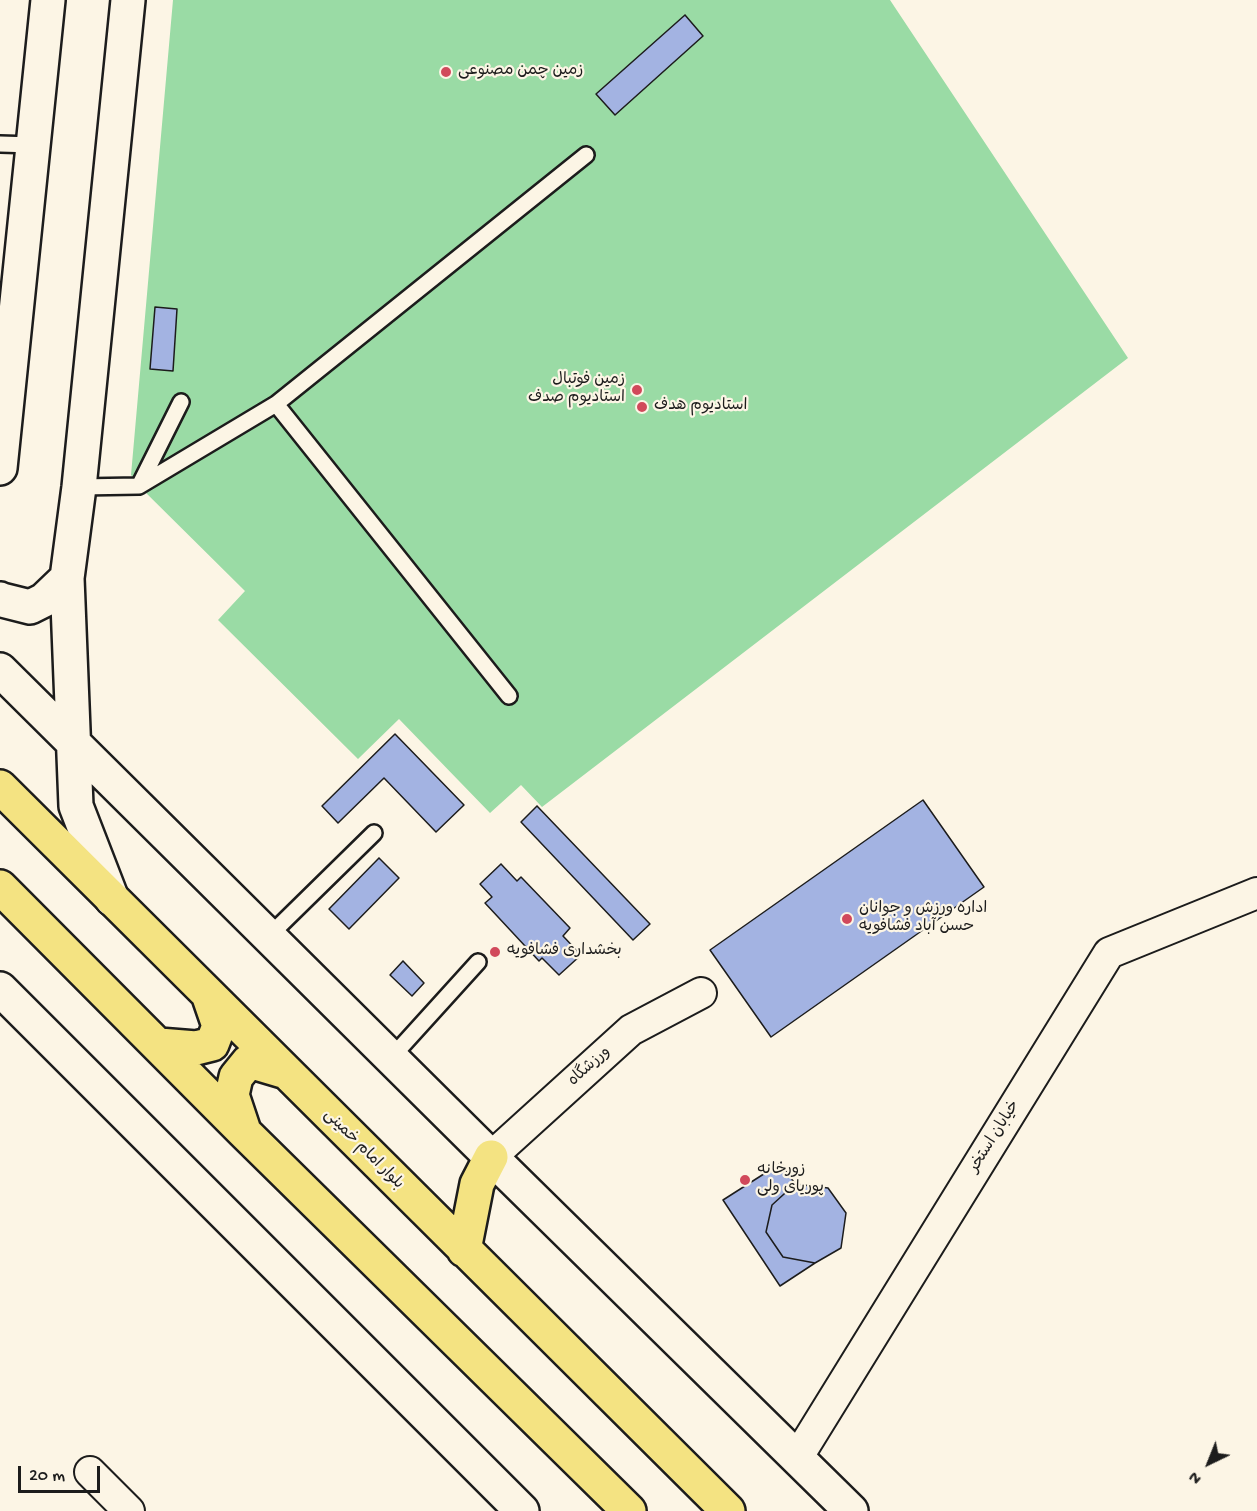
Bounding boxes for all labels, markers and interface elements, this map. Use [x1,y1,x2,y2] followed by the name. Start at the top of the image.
[458,62,583,82] place label: زمین چمن مصنوعی
[439,65,453,79] marker: زمین چمن مصنوعی
[528,371,625,409] place label: زمین فوتبال استادیوم صدف
[630,383,644,397] marker: زمین فوتبال استادیوم صدف
[654,397,748,417] place label: استادیوم هدف
[635,400,649,414] marker: استادیوم هدف
[859,900,987,938] place label: اداره ورزش و جوانان حسن آباد فشافویه
[840,912,854,926] marker: اداره ورزش و جوانان حسن آباد فشافویه
[507,942,622,962] place label: بخشداری فشافویه
[488,945,502,959] marker: بخشداری فشافویه
[565,1043,615,1091] street label: ورزشگاه
[965,1097,1025,1177] street label: خیابان استخر
[319,1106,407,1194] street label: بلوار امام خمینی
[757,1161,824,1199] place label: زورخانه پوریای ولی
[738,1173,752,1187] marker: زورخانه پوریای ولی
[1179,1433,1239,1493] north arrow
[21,1454,104,1492] scale bar
[29,1466,65,1487] text: 20 m
[1186,1466,1207,1487] text: N

